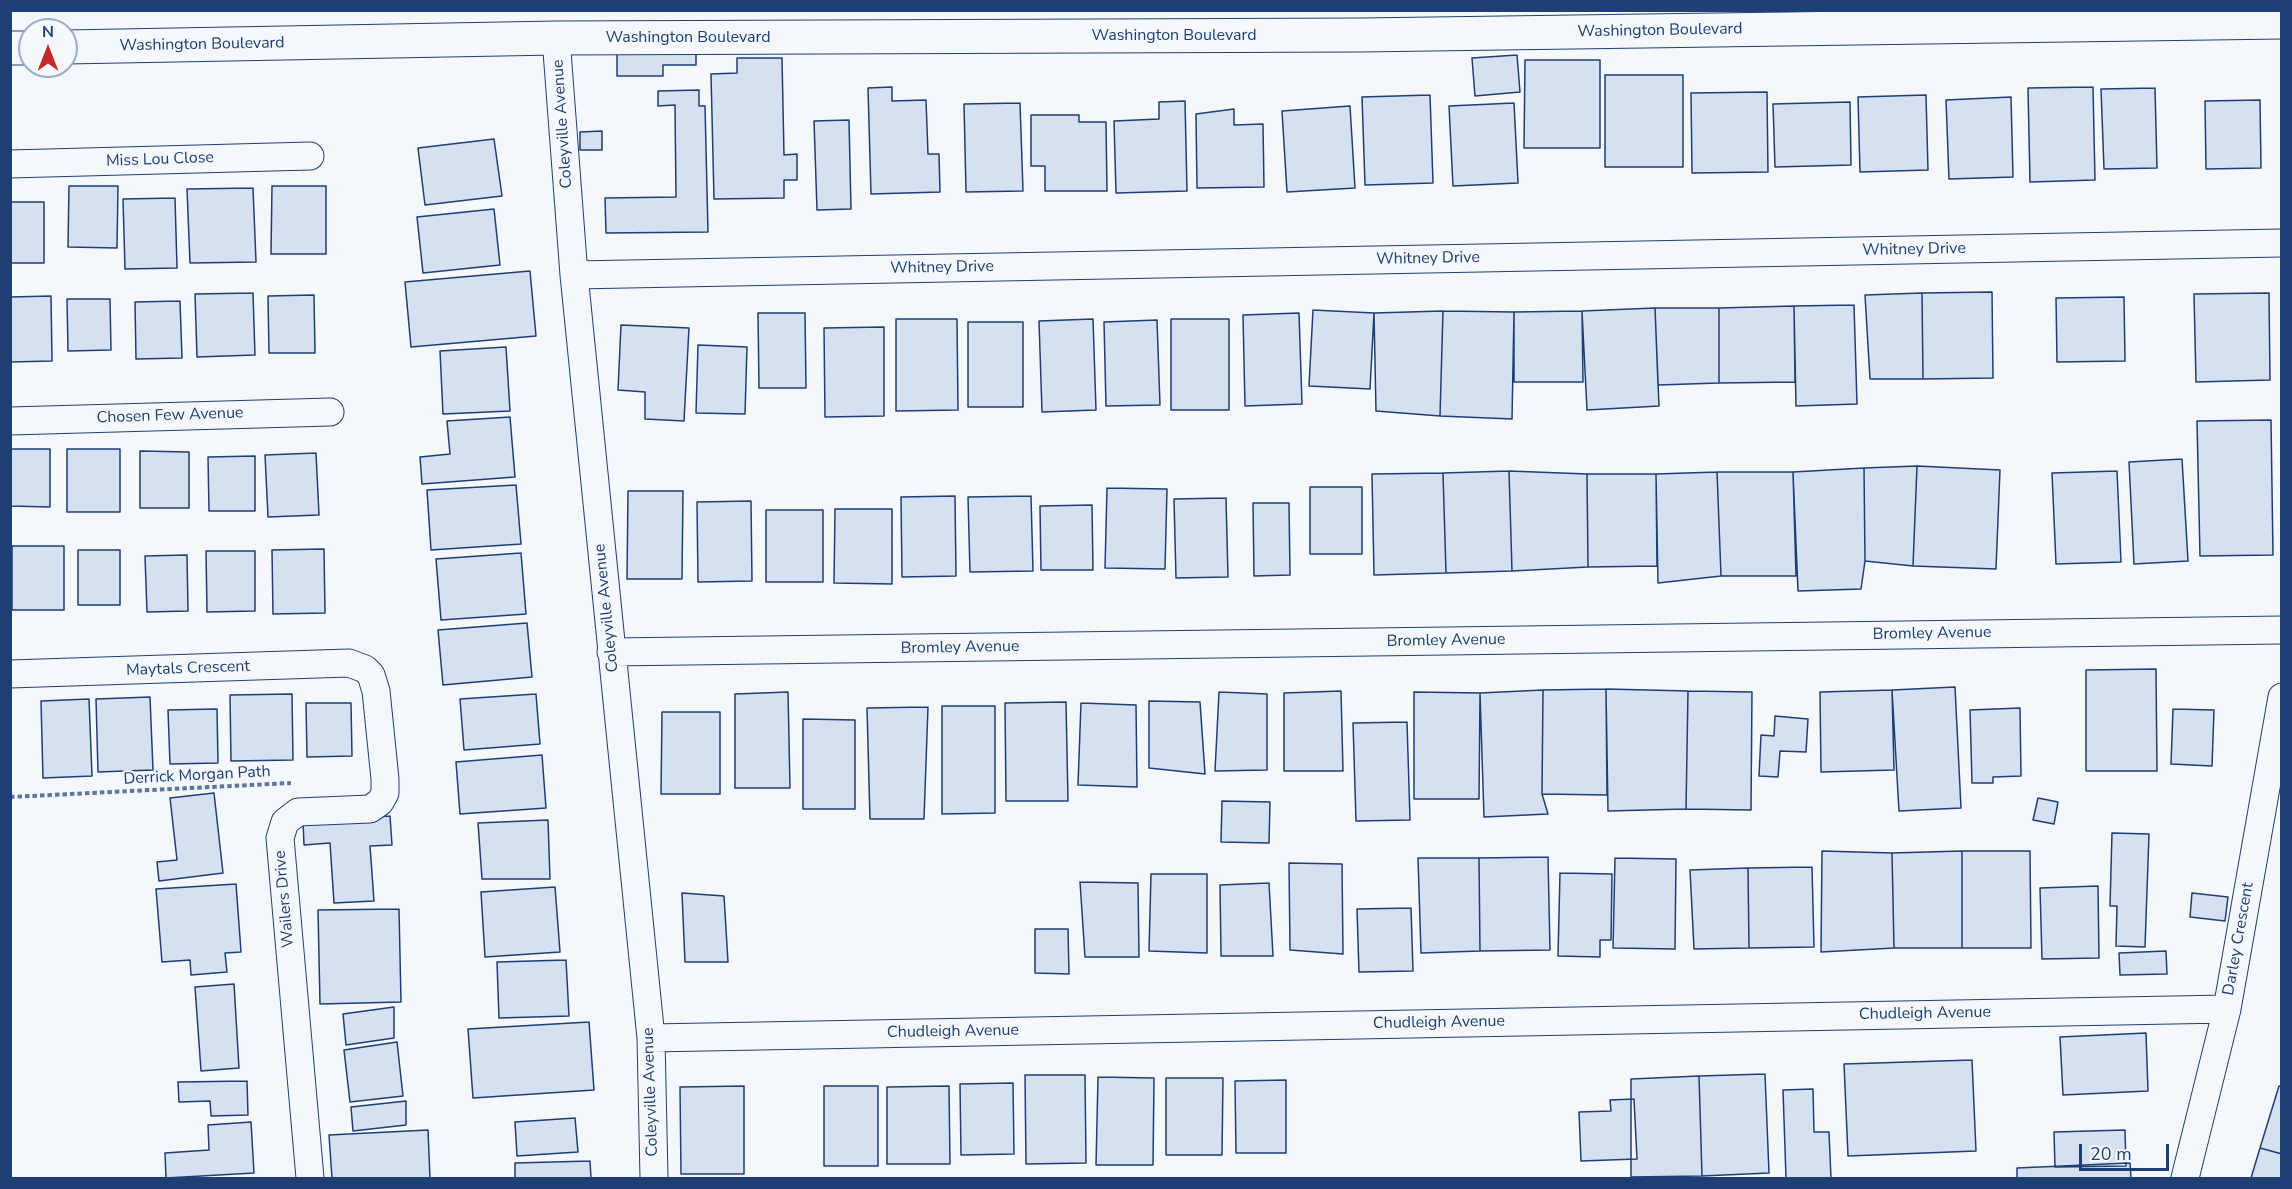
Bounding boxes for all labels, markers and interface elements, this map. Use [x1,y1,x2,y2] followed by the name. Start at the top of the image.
[18,18,78,78] north arrow
[1577,20,1743,42] street label: Washington Boulevard
[42,21,54,43] text: N
[1091,26,1257,46] street label: Washington Boulevard
[605,28,771,48] street label: Washington Boulevard
[119,34,285,56] street label: Washington Boulevard
[549,59,577,189] street label: Coleyville Avenue
[106,149,214,171] street label: Miss Lou Close
[1862,239,1966,261] street label: Whitney Drive
[1376,248,1480,270] street label: Whitney Drive
[890,257,994,279] street label: Whitney Drive
[96,404,244,428] street label: Chosen Few Avenue
[591,543,623,673] street label: Coleyville Avenue
[1872,623,1992,645] street label: Bromley Avenue
[1386,630,1506,652] street label: Bromley Avenue
[900,637,1020,659] street label: Bromley Avenue
[126,657,250,681] street label: Maytals Crescent
[123,763,271,789] street label: Derrick Morgan Path
[271,850,299,948] street label: Wailers Drive
[2220,881,2258,997] street label: Darley Crescent
[1859,1003,1991,1025] street label: Chudleigh Avenue
[1373,1012,1505,1034] street label: Chudleigh Avenue
[887,1021,1019,1043] street label: Chudleigh Avenue
[639,1027,663,1157] street label: Coleyville Avenue
[2082,1132,2172,1170] scale bar
[2090,1142,2132,1166] text: 20 m

